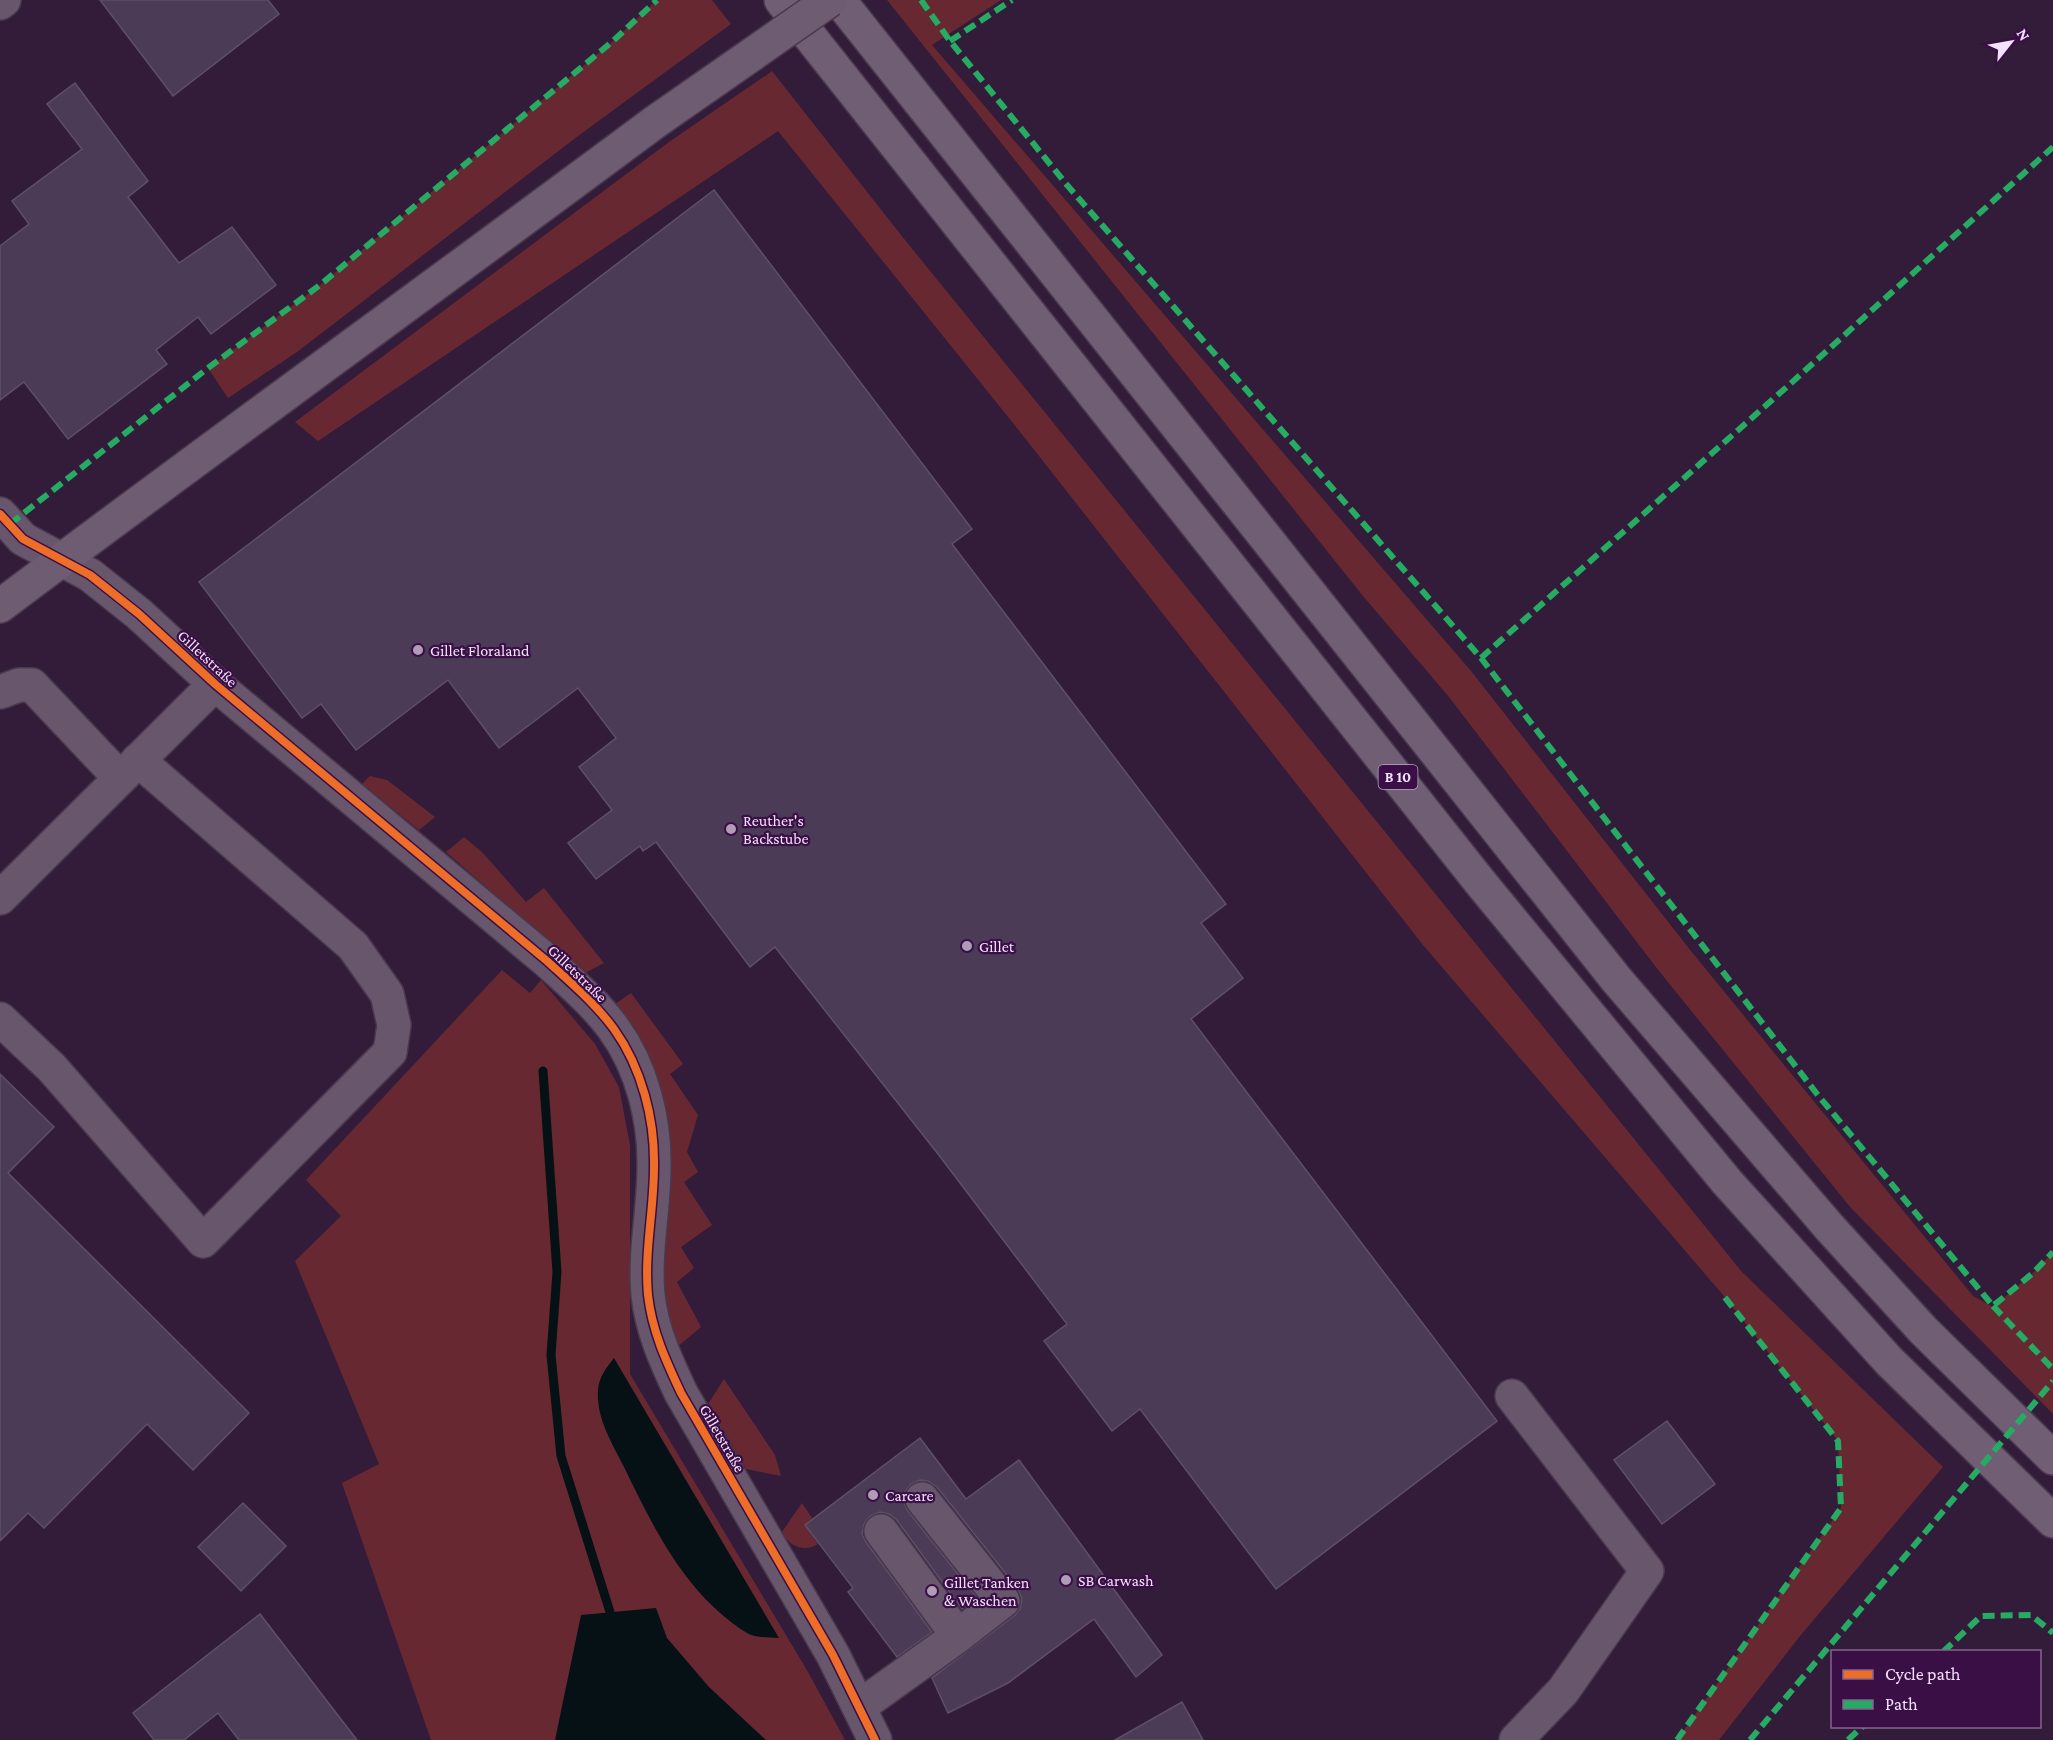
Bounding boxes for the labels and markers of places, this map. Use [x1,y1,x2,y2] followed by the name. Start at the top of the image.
[430,642,530,659] place label: Gillet Floraland
[411,643,425,657] marker: Gillet Floraland
[743,812,809,847] place label: Reuther's Backstube
[724,822,738,836] marker: Reuther's Backstube
[979,938,1015,955] place label: Gillet
[960,939,974,953] marker: Gillet
[885,1487,934,1504] place label: Carcare
[866,1488,880,1502] marker: Carcare
[1078,1572,1154,1589] place label: SB Carwash
[1059,1573,1073,1587] marker: SB Carwash
[944,1574,1030,1609] place label: Gillet Tanken & Waschen
[925,1584,939,1598] marker: Gillet Tanken & Waschen

